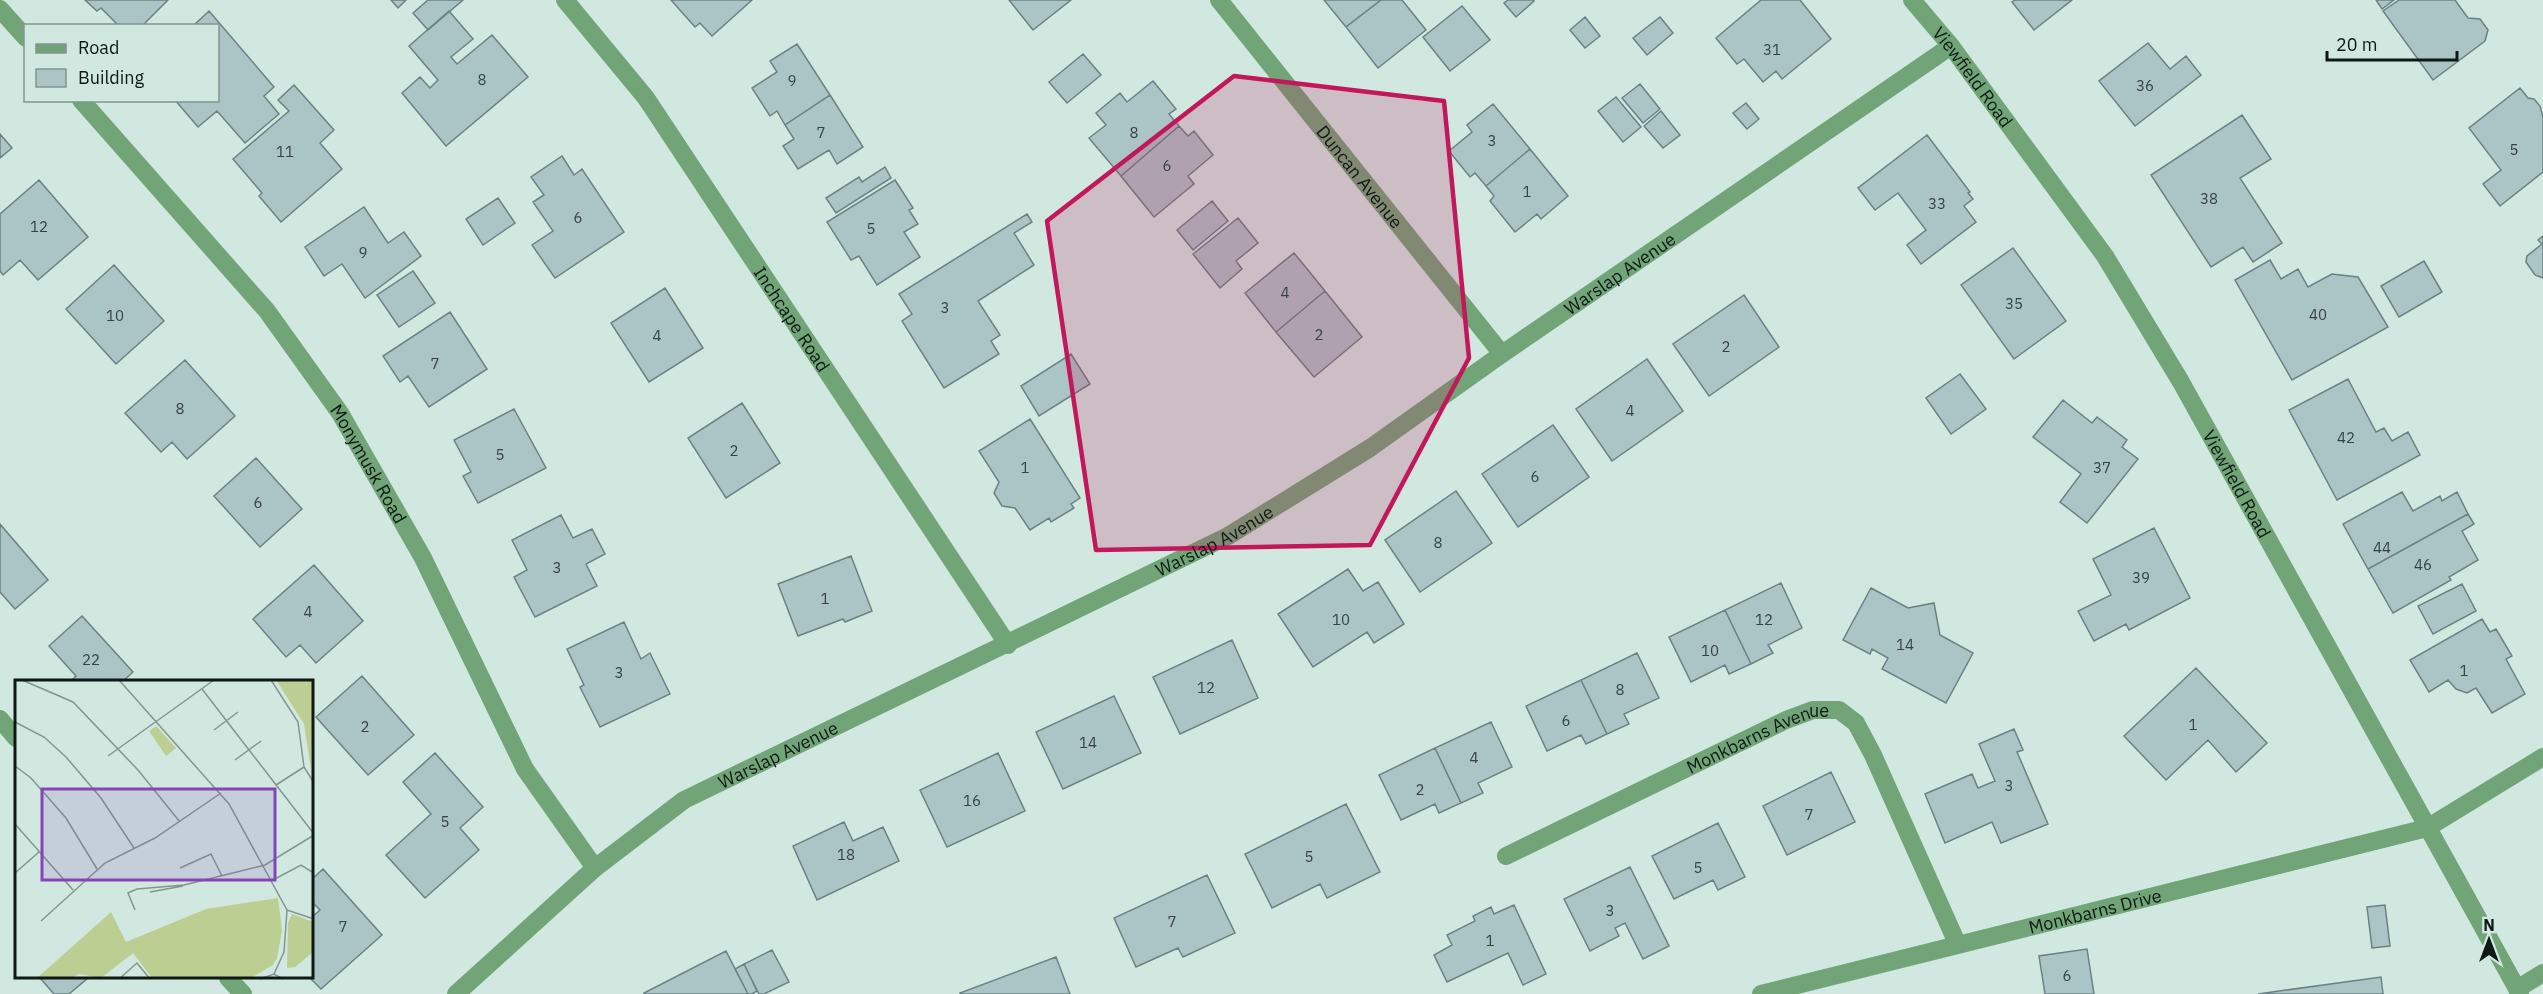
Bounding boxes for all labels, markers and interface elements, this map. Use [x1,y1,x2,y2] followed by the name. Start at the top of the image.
[1928,21,2018,132] street label: Viewfield Road
[24,24,219,102] legend
[2327,24,2458,62] scale bar
[2336,33,2378,56] text: 20 m
[78,36,119,59] text: Road
[1763,40,1781,59] house number: 31
[78,66,145,89] text: Building
[477,70,487,89] house number: 8
[787,71,797,90] house number: 9
[2136,76,2154,95] house number: 36
[1312,120,1408,233] street label: Duncan Avenue
[816,123,826,142] house number: 7
[1129,123,1139,142] house number: 8
[1487,131,1497,150] house number: 3
[2509,140,2519,159] house number: 5
[276,142,294,161] house number: 11
[1162,156,1172,175] house number: 6
[1522,182,1532,201] house number: 1
[2200,189,2218,208] house number: 38
[1928,194,1946,213] house number: 33
[573,208,583,227] house number: 6
[30,217,48,236] house number: 12
[866,219,876,238] house number: 5
[1559,227,1680,320] street label: Warslap Avenue
[358,243,368,262] house number: 9
[749,262,835,376] street label: Inchcape Road
[1280,283,1290,302] house number: 4
[2005,294,2023,313] house number: 35
[940,298,950,317] house number: 3
[2309,305,2327,324] house number: 40
[106,306,124,325] house number: 10
[1314,325,1324,344] house number: 2
[652,326,662,345] house number: 4
[1721,337,1731,356] house number: 2
[430,354,440,373] house number: 7
[175,399,185,418] house number: 8
[326,399,412,527] street label: Monymusk Road
[1625,401,1635,420] house number: 4
[2198,425,2276,542] street label: Viewfield Road
[2337,428,2355,447] house number: 42
[729,441,739,460] house number: 2
[495,445,505,464] house number: 5
[1020,458,1030,477] house number: 1
[2093,458,2111,477] house number: 37
[1530,467,1540,486] house number: 6
[253,493,263,512] house number: 6
[1152,499,1277,581] street label: Warslap Avenue
[1433,533,1443,552] house number: 8
[2373,538,2391,557] house number: 44
[2414,555,2432,574] house number: 46
[552,558,562,577] house number: 3
[2132,568,2150,587] house number: 39
[820,589,830,608] house number: 1
[303,602,313,621] house number: 4
[1332,610,1350,629] house number: 10
[1755,610,1773,629] house number: 12
[1896,635,1914,654] house number: 14
[1701,641,1719,660] house number: 10
[82,650,100,669] house number: 22
[2459,661,2469,680] house number: 1
[614,663,624,682] house number: 3
[1197,678,1215,697] house number: 12
[15,680,314,979] inset map
[1615,680,1625,699] house number: 8
[1682,699,1829,778] street label: Monkbarns Avenue
[1561,711,1571,730] house number: 6
[2188,715,2198,734] house number: 1
[714,716,842,793] street label: Warslap Avenue
[360,717,370,736] house number: 2
[1079,733,1097,752] house number: 14
[1469,748,1479,767] house number: 4
[2004,776,2014,795] house number: 3
[1415,780,1425,799] house number: 2
[963,791,981,810] house number: 16
[1804,805,1814,824] house number: 7
[440,812,450,831] house number: 5
[837,845,855,864] house number: 18
[1304,847,1314,866] house number: 5
[1693,858,1703,877] house number: 5
[2026,883,2164,938] street label: Monkbarns Drive
[1605,901,1615,920] house number: 3
[2459,910,2519,970] north arrow
[1167,912,1177,931] house number: 7
[2483,915,2495,935] text: N
[338,917,348,936] house number: 7
[1485,931,1495,950] house number: 1
[2062,966,2072,985] house number: 6

